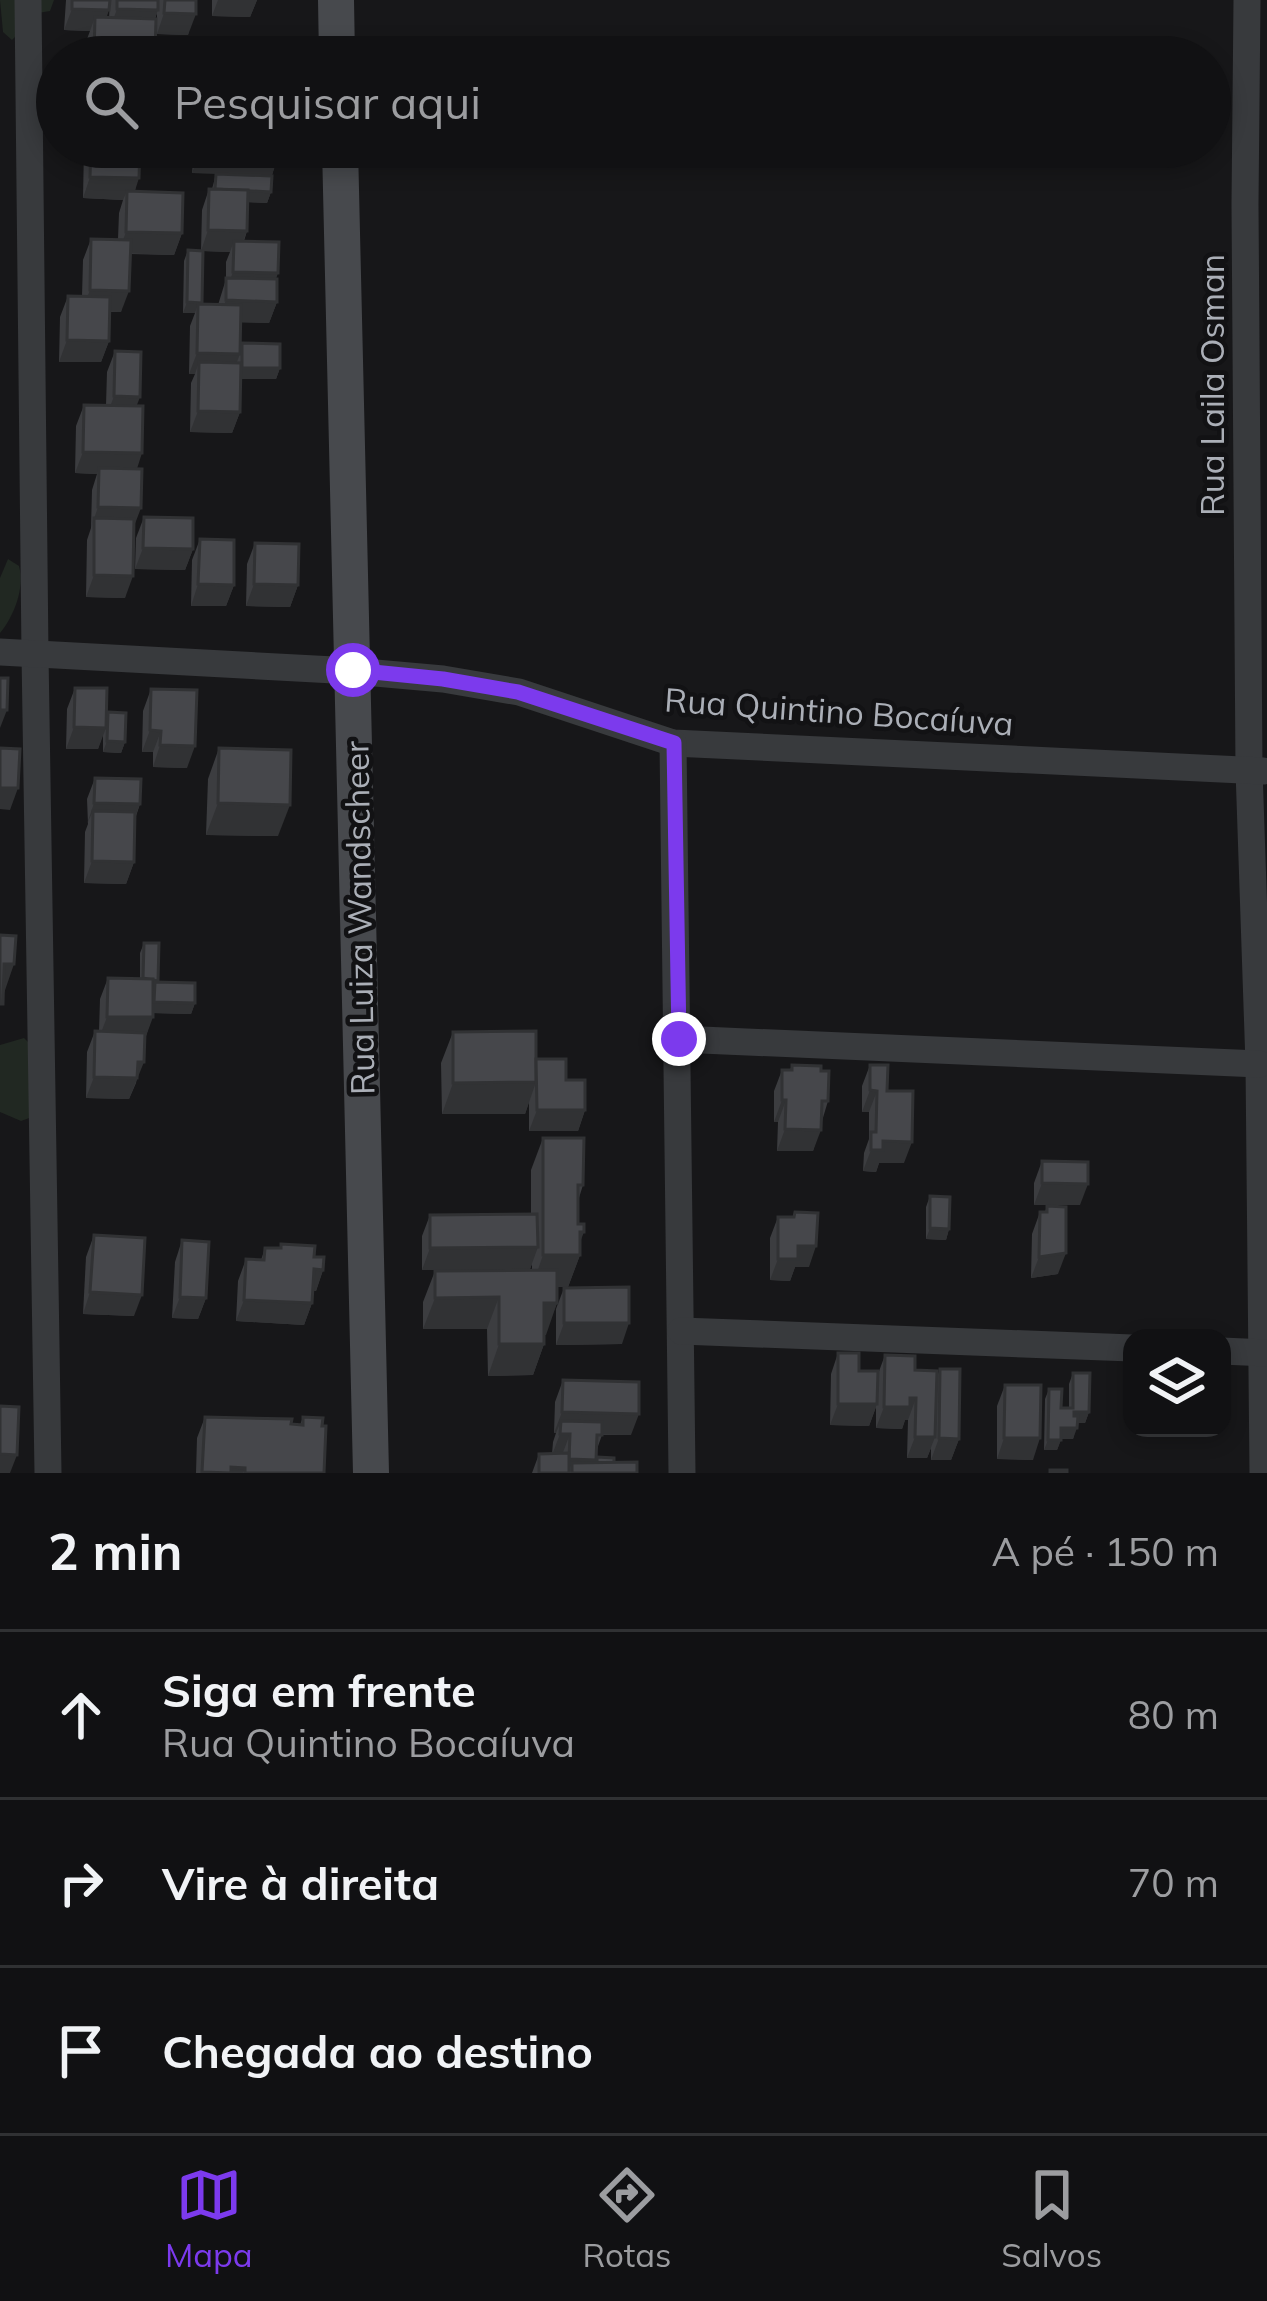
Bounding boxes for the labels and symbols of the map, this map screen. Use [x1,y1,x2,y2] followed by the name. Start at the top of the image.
[1191,254,1232,516] street label: Rua Laila Osman
[326,643,380,697] route start
[663,678,1015,744] street label: Rua Quintino Bocaíuva
[335,741,383,1095] street label: Rua Luiza Wandscheer
[652,1012,706,1066] route end

